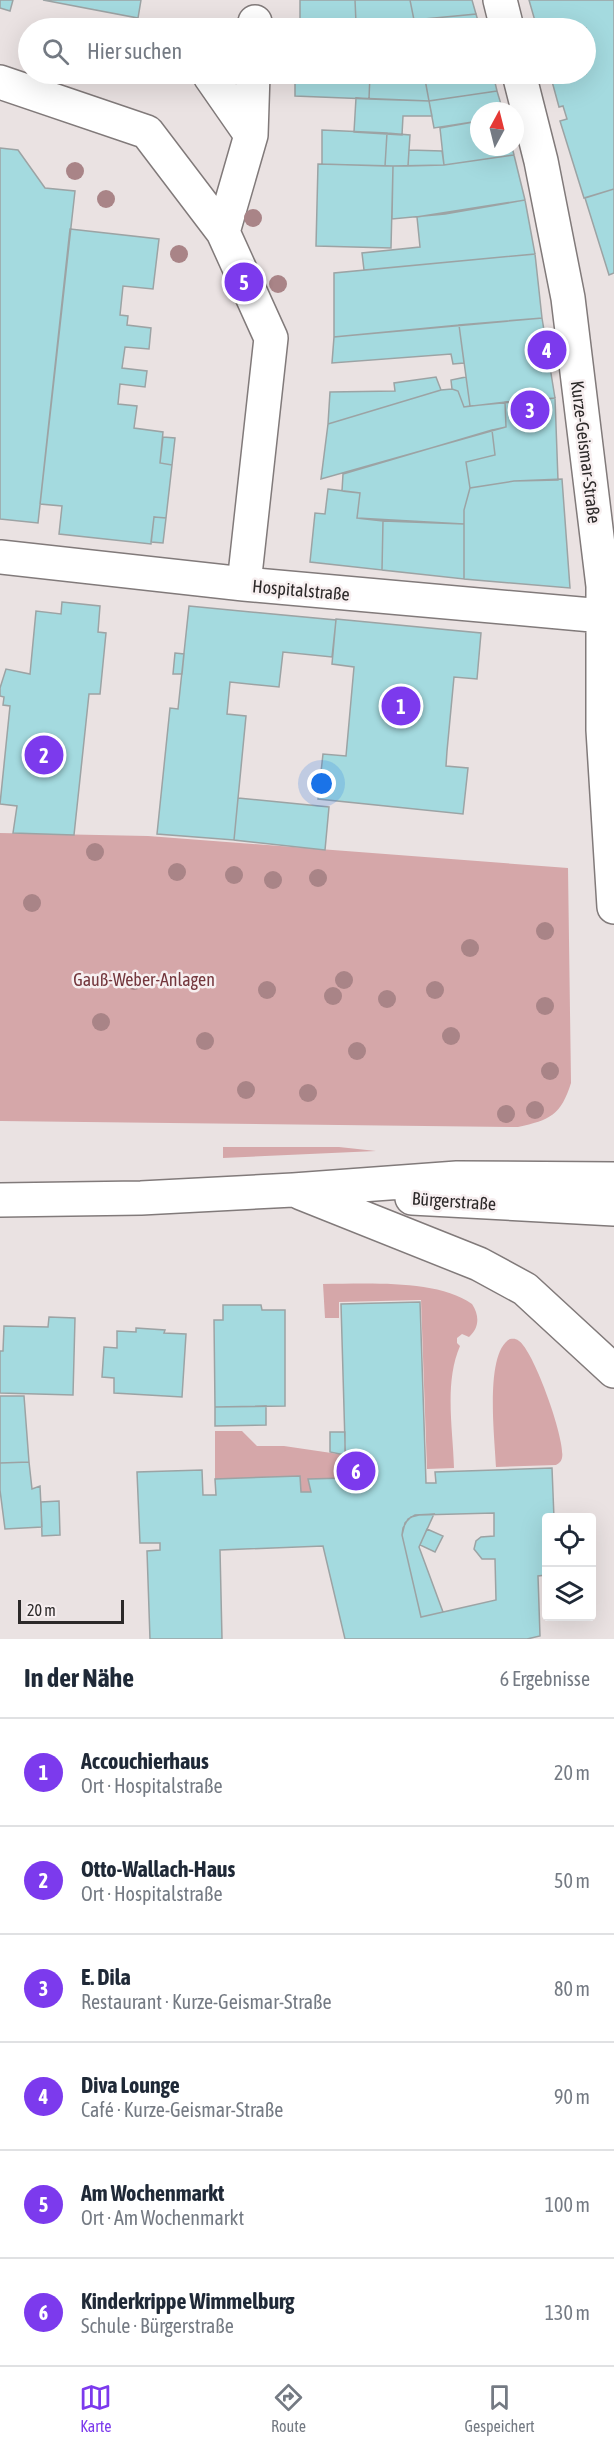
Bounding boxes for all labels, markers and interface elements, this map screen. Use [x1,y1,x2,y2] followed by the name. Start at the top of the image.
[18,18,596,84] search box
[39,35,72,68] icon: search
[87,38,182,64] text: Hier suchen
[470,102,524,156] north arrow
[224,260,264,304] pin: 5
[528,328,566,372] pin: 4
[567,379,605,525] street label: Kurze-Geismar-Straße
[510,388,550,432] pin: 3
[251,575,351,605] street label: Hospitalstraße
[382,684,420,728] pin: 1
[24,732,63,777] pin: 2
[307,769,336,798] your location
[73,969,215,990] park label: Gauß-Weber-Anlagen
[411,1188,497,1214] street label: Bürgerstraße
[336,1448,376,1494] pin: 6
[542,1513,596,1621] map controls
[542,1513,596,1567] button: locate
[542,1567,596,1621] button: layers
[18,1597,124,1624] scale bar
[27,1601,56,1619] text: 20 m
[24,1663,134,1693] text: In der Nähe
[500,1667,590,1690] text: 6 Ergebnisse
[81,1748,209,1774] text: Accouchierhaus
[39,1761,48,1784] text: 1
[554,1761,590,1784] text: 20 m
[81,1774,223,1797] text: Ort · Hospitalstraße
[81,1856,235,1882] text: Otto-Wallach-Haus
[39,1869,48,1892] text: 2
[554,1869,590,1892] text: 50 m
[81,1882,223,1905] text: Ort · Hospitalstraße
[81,1964,131,1990] text: E. Dila
[39,1977,48,2000] text: 3
[554,1977,590,2000] text: 80 m
[81,1990,332,2013] text: Restaurant · Kurze-Geismar-Straße
[81,2072,180,2098] text: Diva Lounge
[39,2085,48,2108] text: 4
[554,2085,590,2108] text: 90 m
[81,2098,283,2121] text: Café · Kurze-Geismar-Straße
[81,2180,224,2206] text: Am Wochenmarkt
[39,2193,48,2216] text: 5
[545,2193,590,2216] text: 100 m
[81,2206,244,2229] text: Ort · Am Wochenmarkt
[81,2288,294,2314] text: Kinderkrippe Wimmelburg
[39,2301,48,2324] text: 6
[545,2301,590,2324] text: 130 m
[81,2314,234,2337] text: Schule · Bürgerstraße
[79,2381,112,2435] tab: Karte
[271,2381,306,2435] tab: Route
[465,2381,535,2435] tab: Gespeichert

